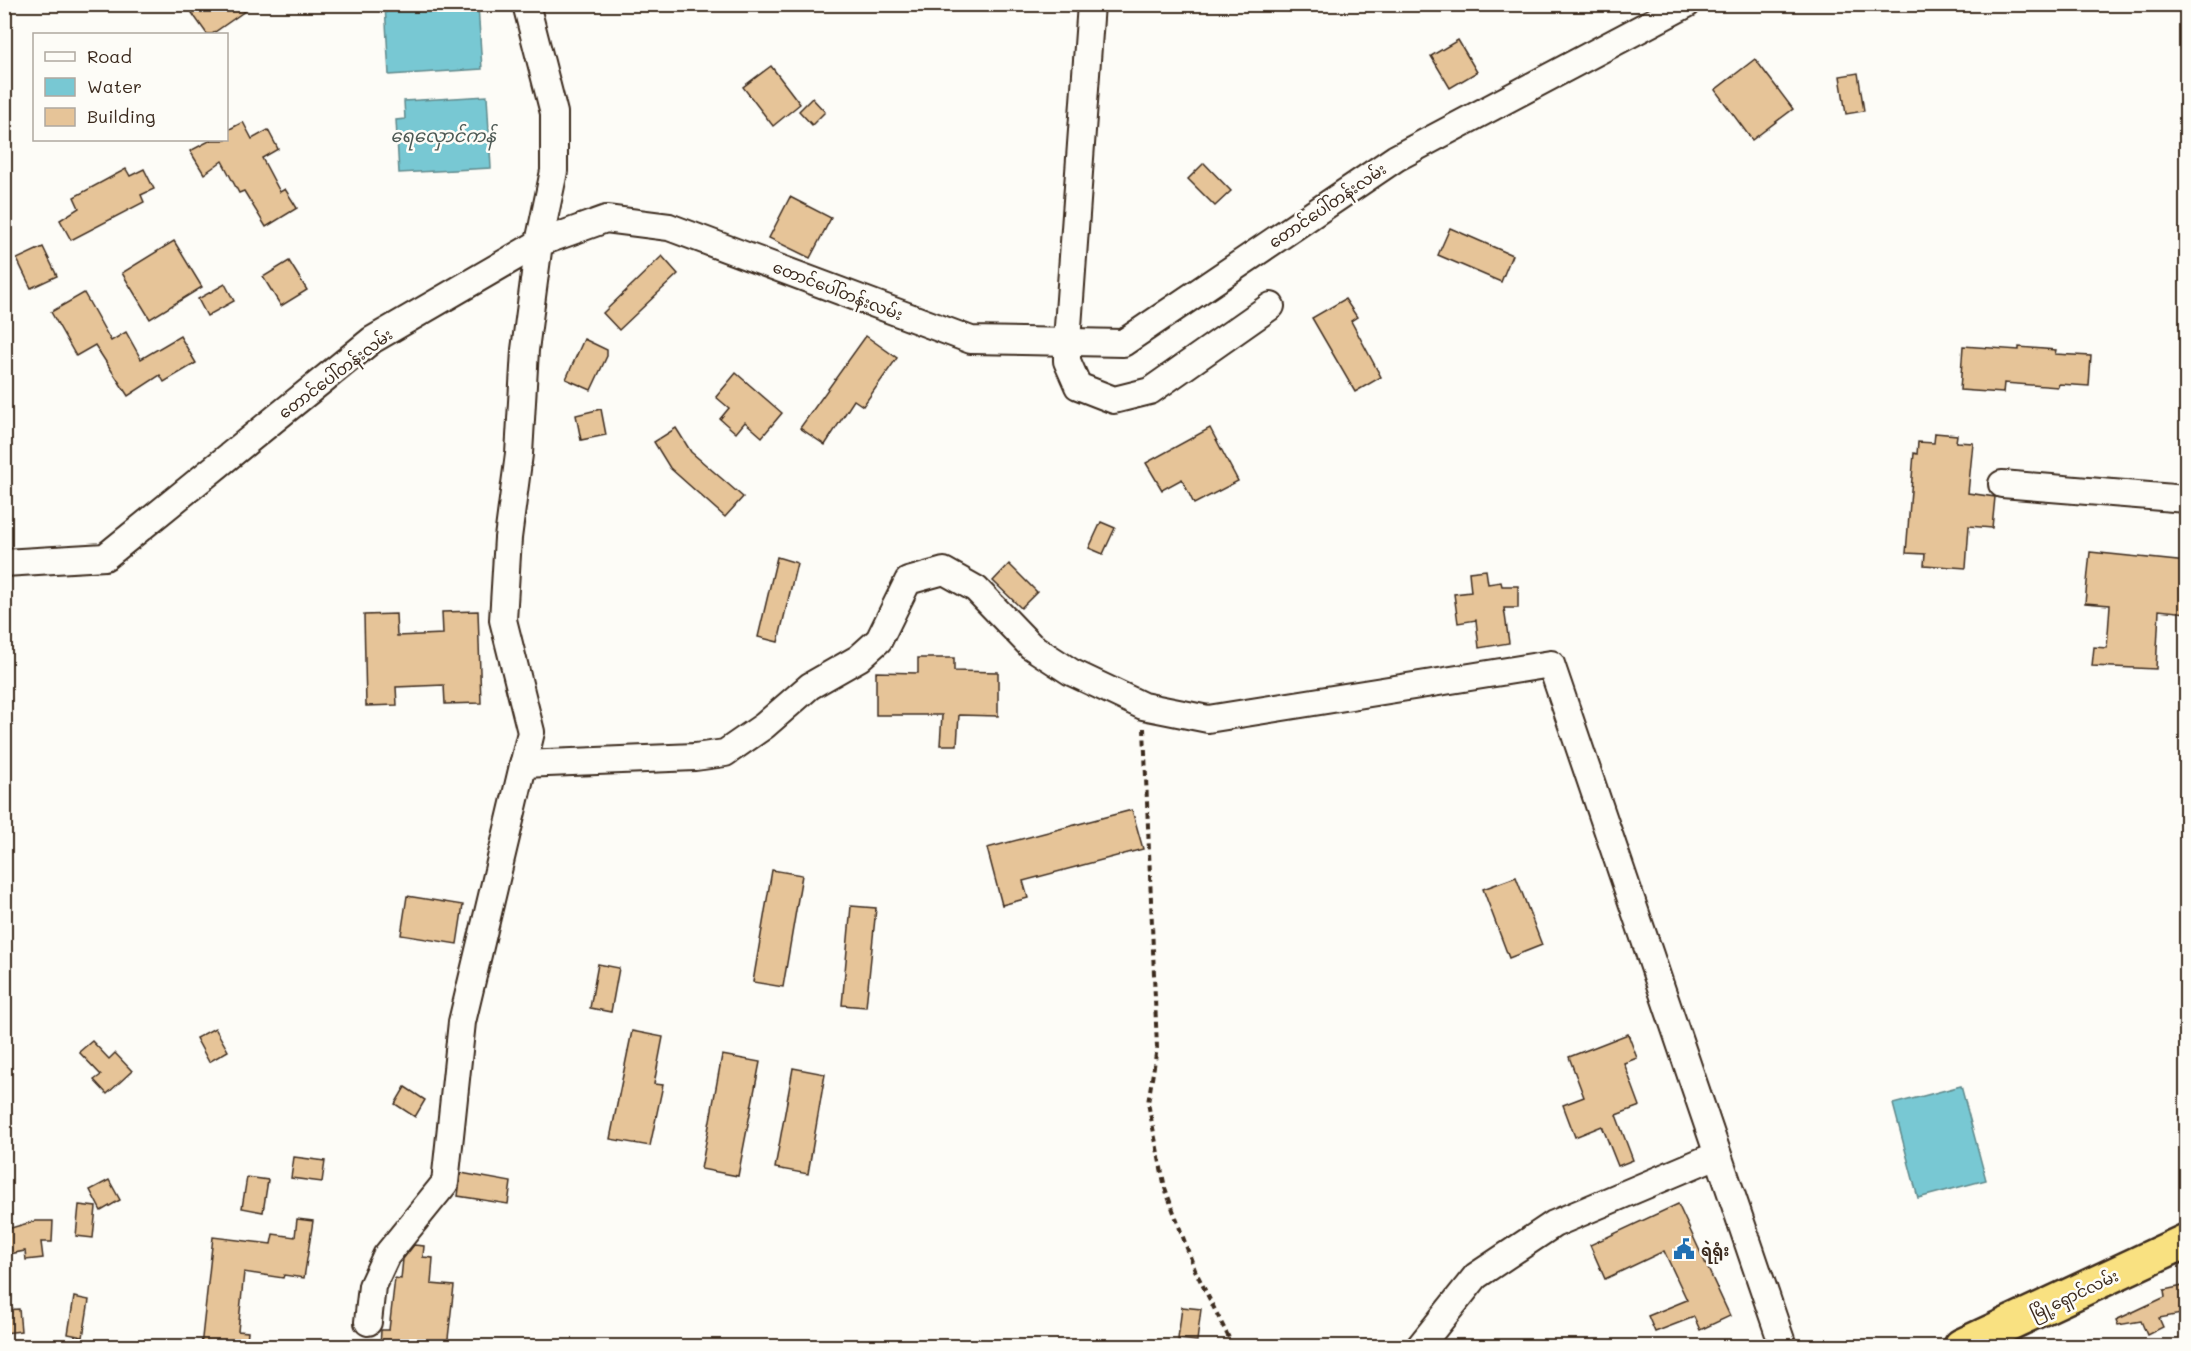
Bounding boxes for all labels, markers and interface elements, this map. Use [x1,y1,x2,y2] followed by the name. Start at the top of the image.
[33,33,228,141] legend
[87,44,132,68] text: Road
[87,74,142,98] text: Water
[87,104,155,128] text: Building
[390,123,498,151] water label: ရေလှောင်ကန်
[1264,158,1392,255] street label: တောင်ပေါ်တန်းလမ်း
[769,256,906,328] street label: တောင်ပေါ်တန်းလမ်း
[274,323,399,426] street label: တောင်ပေါ်တန်းလမ်း
[1672,1237,1696,1261] public building icon: ရဲရုံး
[1701,1239,1729,1264] place label: ရဲရုံး
[2027,1264,2124,1328] street label: မြို့ရှောင်လမ်း

